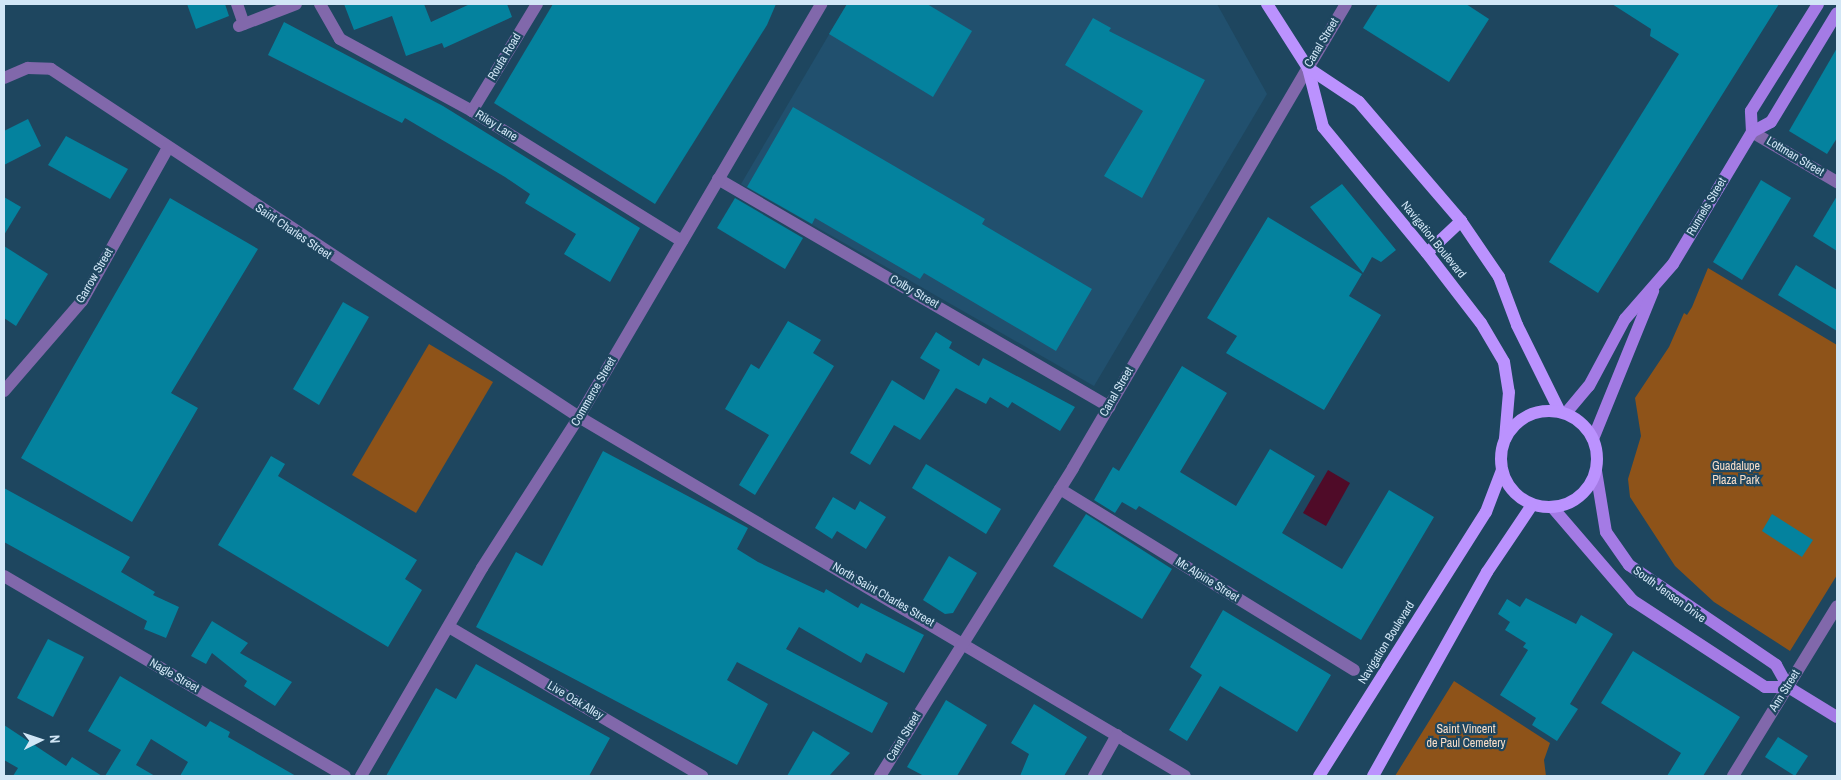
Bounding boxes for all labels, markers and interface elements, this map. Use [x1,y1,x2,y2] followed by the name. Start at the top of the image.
[1302,16,1342,70] street label: Canal Street
[485,31,525,83] street label: Roufa Road
[472,107,520,145] street label: Riley Lane
[1764,134,1826,180] street label: Lottman Street
[1684,175,1730,239] street label: Runnels Street
[1398,199,1468,281] street label: Navigation Boulevard
[252,201,334,263] street label: Saint Charles Street
[73,246,117,306] street label: Garrow Street
[887,272,941,312] street label: Colby Street
[568,355,620,429] street label: Commerce Street
[1097,365,1137,419] street label: Canal Street
[1712,460,1760,488] park label: Guadalupe Plaza Park
[1172,555,1242,605] street label: Mc Alpine Street
[829,560,937,630] street label: North Saint Charles Street
[1630,564,1708,626] street label: South Jensen Drive
[1356,599,1418,687] street label: Navigation Boulevard
[147,656,201,696] street label: Nagle Street
[1767,667,1803,715] street label: Ann Street
[544,678,606,724] street label: Live Oak Alley
[884,710,924,764] street label: Canal Street
[15,715,65,765] north arrow
[1427,723,1505,751] park label: Saint Vincent de Paul Cemetery
[46,734,64,744] text: N

